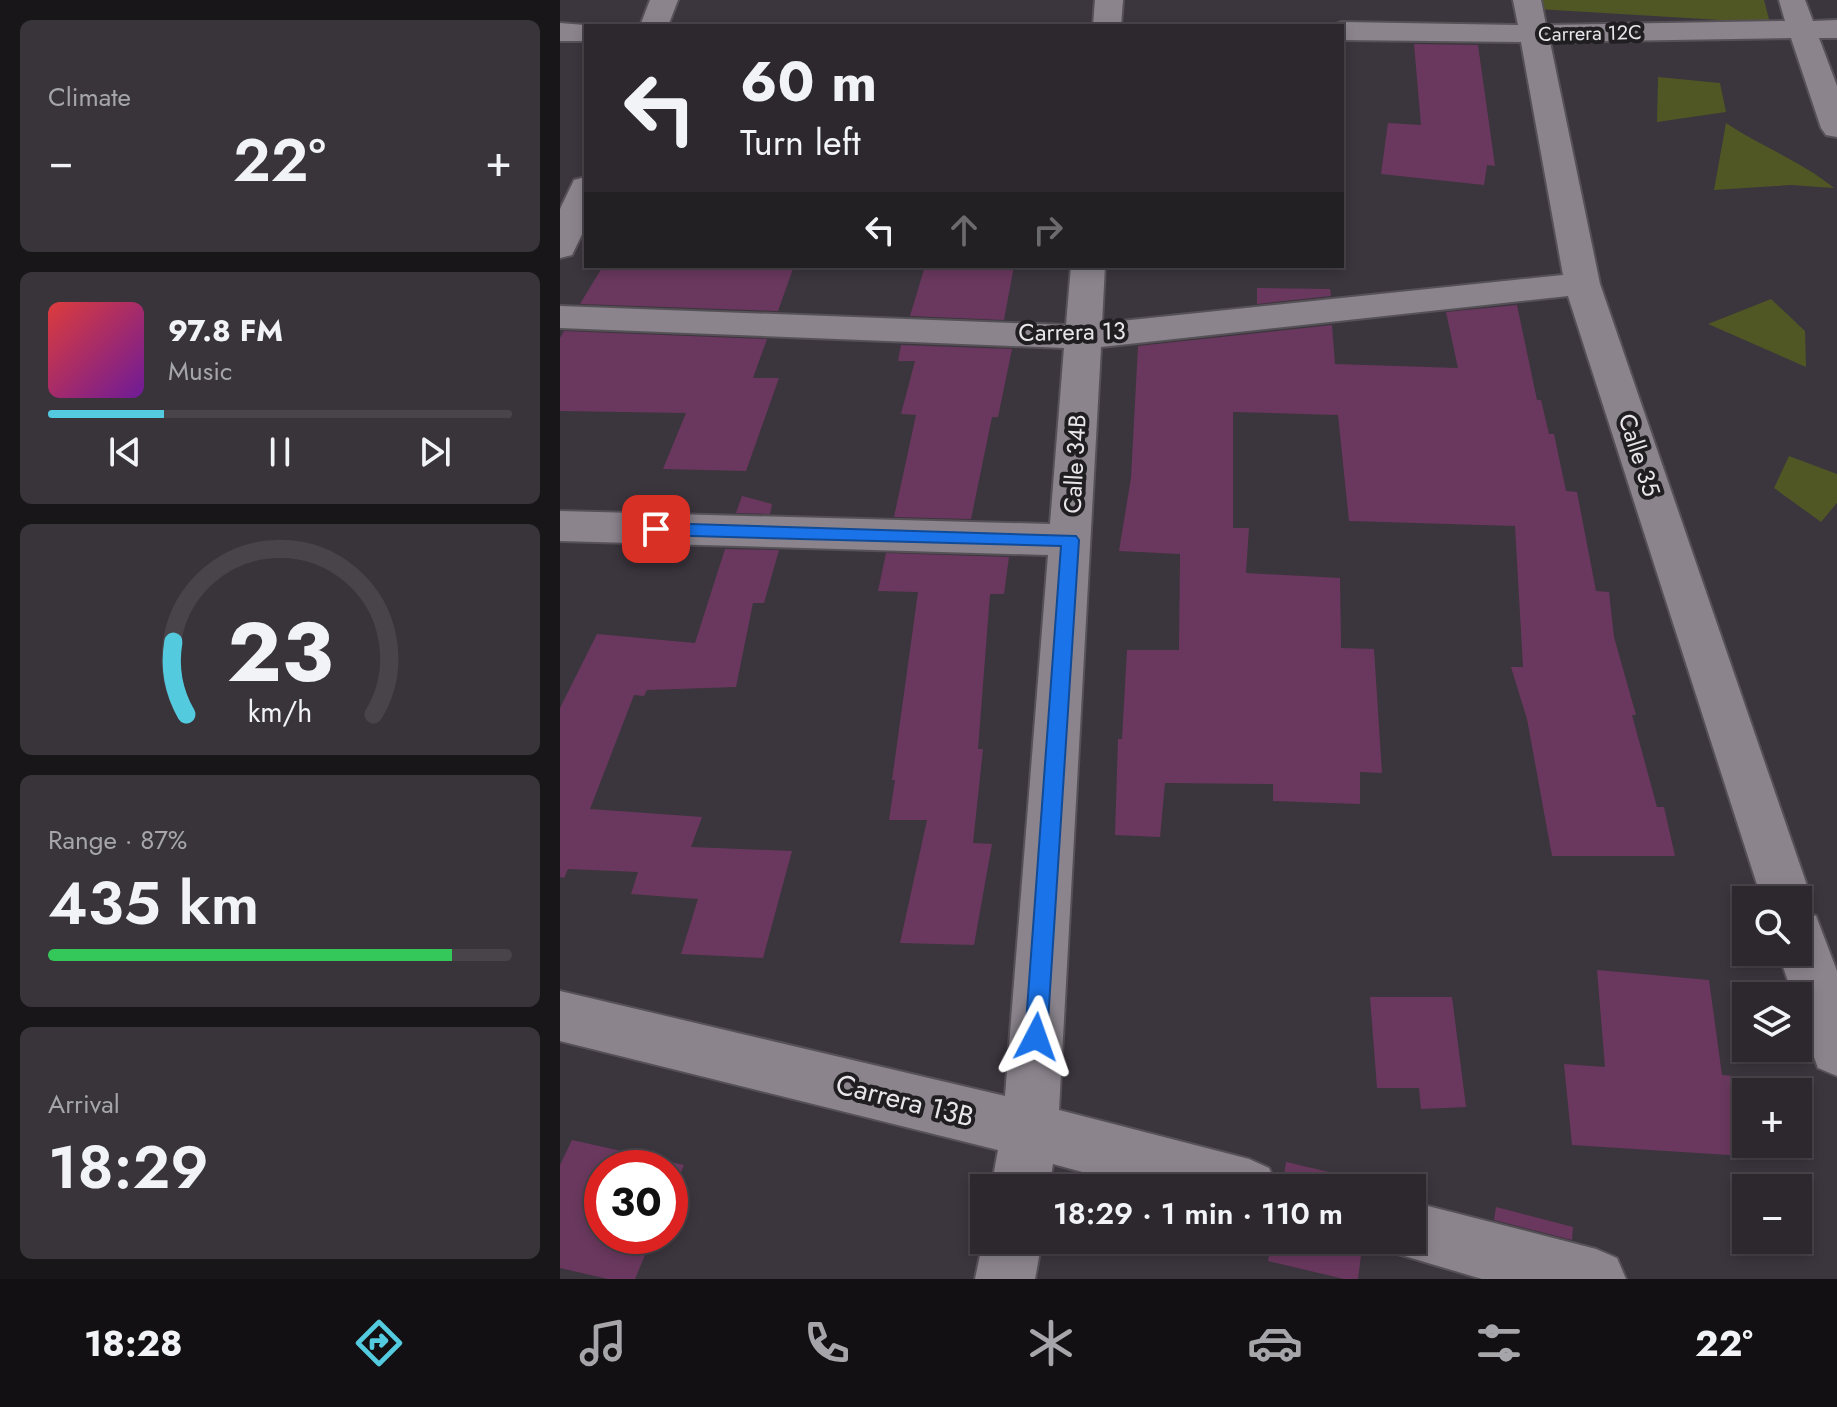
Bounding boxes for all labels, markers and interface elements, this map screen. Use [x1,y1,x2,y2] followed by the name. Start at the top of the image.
[1538,18,1642,49] street label: Carrera 12C
[740,41,877,122] text: 60 m
[608,56,712,160] icon: left
[48,78,131,116] text: Climate
[740,116,861,168] text: Turn left
[233,117,326,204] text: 22°
[48,129,74,193] text: −
[485,129,512,193] text: +
[858,208,902,252] icon: left
[942,208,986,252] icon: ahead
[1026,208,1070,252] icon: right
[168,309,283,352] text: 97.8 FM
[1018,313,1126,350] street label: Carrera 13
[168,352,232,390] text: Music
[1610,409,1669,501] street label: Calle 35
[1054,414,1095,514] street label: Calle 34B
[103,430,147,474] icon: previous
[258,430,302,474] icon: pause
[413,430,457,474] icon: next
[622,495,690,563] pin
[634,507,678,551] icon: arrive
[227,592,333,712] text: 23
[248,692,312,734] text: km/h
[48,821,187,859] text: Range · 87%
[48,860,259,947] text: 435 km
[1732,886,1812,1254] map controls
[1732,886,1812,966] button: search
[1732,982,1812,1062] button: layers
[994,995,1078,1079] position arrow
[832,1064,978,1137] street label: Carrera 13B
[1732,1078,1812,1158] button: +
[48,1085,120,1123] text: Arrival
[48,1124,209,1211] text: 18:29
[584,1150,688,1254] speed limit sign: 30
[1732,1174,1812,1254] button: −
[1053,1192,1343,1235] text: 18:29 · 1 min · 110 m
[351,1315,407,1371] icon: directions
[575,1315,631,1371] icon: music
[799,1315,855,1371] icon: phone
[1023,1315,1079,1371] icon: climate
[1247,1315,1303,1371] icon: car
[1471,1315,1527,1371] icon: filters
[84,1317,183,1369] text: 18:28
[1695,1317,1753,1369] text: 22°

